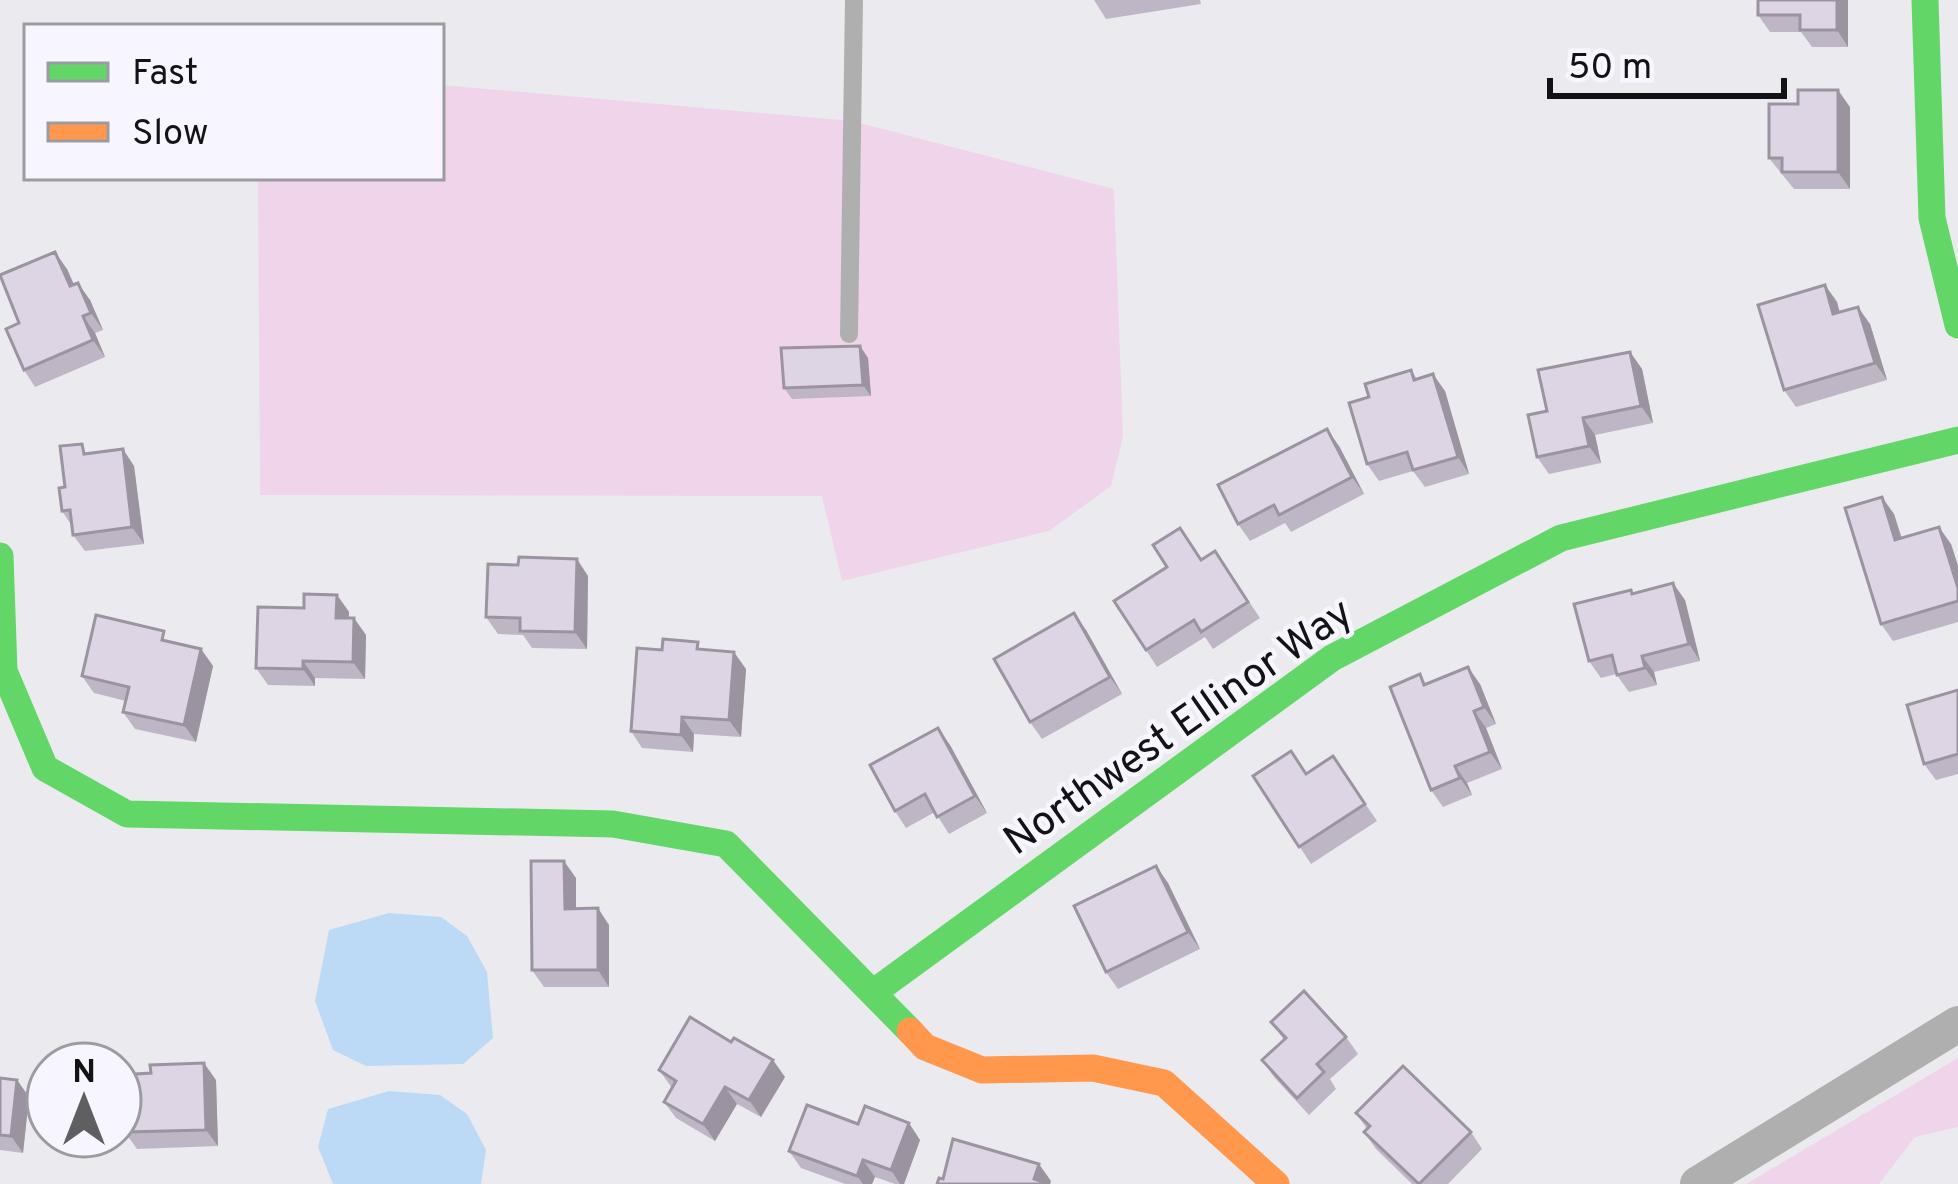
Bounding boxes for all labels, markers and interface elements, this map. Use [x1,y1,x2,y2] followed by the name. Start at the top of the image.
[24,24,444,180] legend
[1550,24,1784,98] scale bar
[1568,46,1652,92] text: 50 m
[132,52,198,98] text: Fast
[132,112,208,158] text: Slow
[995,588,1364,869] street label: Northwest Ellinor Way
[24,1040,144,1160] north arrow
[72,1053,96,1095] text: N

